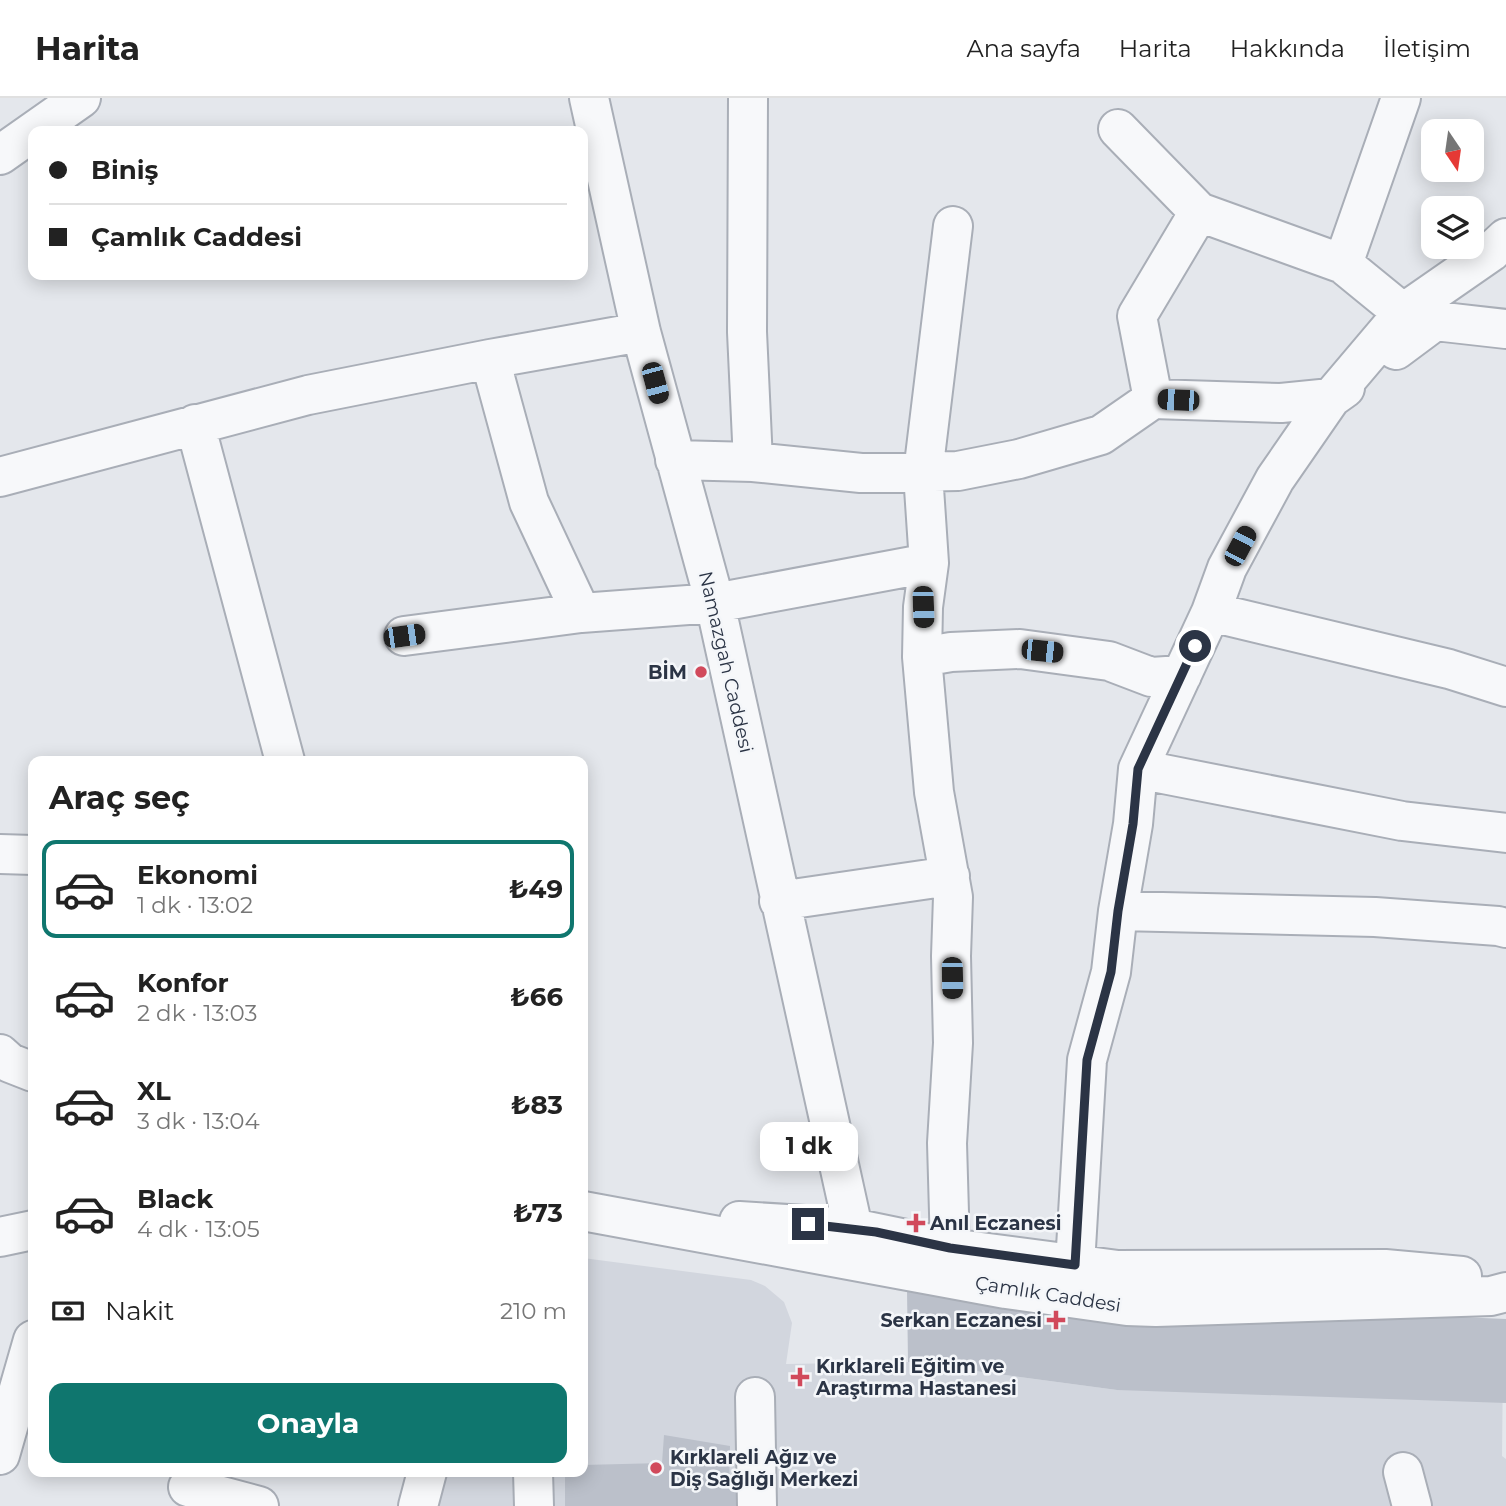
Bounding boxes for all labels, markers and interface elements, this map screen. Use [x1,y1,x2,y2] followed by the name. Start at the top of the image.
[35,28,140,68] text: Harita
[966,34,1081,63] text: Ana sayfa
[1119,34,1192,63] text: Harita
[1230,34,1345,63] text: Hakkında
[1383,34,1471,63] text: İletişim
[1421,119,1484,182] north arrow
[1421,119,1484,259] map controls
[91,154,158,186] text: Biniş
[1421,196,1484,259] button: layers
[91,221,302,253] text: Çamlık Caddesi
[640,360,671,406] car
[1157,389,1200,411] car
[1221,523,1260,569] car
[694,569,758,755] street label: Namazgah Caddesi
[912,586,935,628] car
[382,623,427,649] car
[1179,630,1211,662] route start
[1021,638,1064,664] car
[648,660,687,684] place label: BİM
[693,664,709,680] marker: BİM
[49,778,190,817] text: Araç seç
[53,858,116,921] icon: car
[137,859,258,891] text: Ekonomi
[509,873,563,905] text: ₺49
[137,891,253,919] text: 1 dk · 13:02
[942,957,963,999] car
[53,966,116,1029] icon: car
[137,967,229,999] text: Konfor
[510,981,563,1013] text: ₺66
[137,999,257,1027] text: 2 dk · 13:03
[53,1074,116,1137] icon: car
[137,1075,171,1107] text: XL
[511,1089,563,1121] text: ₺83
[137,1107,260,1135] text: 3 dk · 13:04
[759,1122,857,1172] callout: 1 dk
[786,1132,832,1160] text: 1 dk
[53,1182,116,1245] icon: car
[137,1183,213,1215] text: Black
[513,1197,563,1229] text: ₺73
[792,1208,824,1240] route end
[929,1212,1061,1235] place label: Anıl Eczanesi
[137,1215,260,1243] text: 4 dk · 13:05
[908,1215,924,1231] marker: Anıl Eczanesi
[973,1271,1123,1317] street label: Çamlık Caddesi
[49,1292,87,1330] icon: cash
[105,1295,174,1327] text: Nakit
[500,1297,567,1325] text: 210 m
[880,1309,1042,1332] place label: Serkan Eczanesi
[1048,1312,1064,1328] marker: Serkan Eczanesi
[815,1355,1017,1400] place label: Kırklareli Eğitim ve Araştırma Hastanesi
[790,1367,810,1387] marker: Kırklareli Eğitim ve Araştırma Hastanesi
[49,1383,567,1463] button: Onayla
[670,1446,858,1491] place label: Kırklareli Ağız ve Diş Sağlığı Merkezi
[648,1460,664,1476] marker: Kırklareli Ağız ve Diş Sağlığı Merkezi

